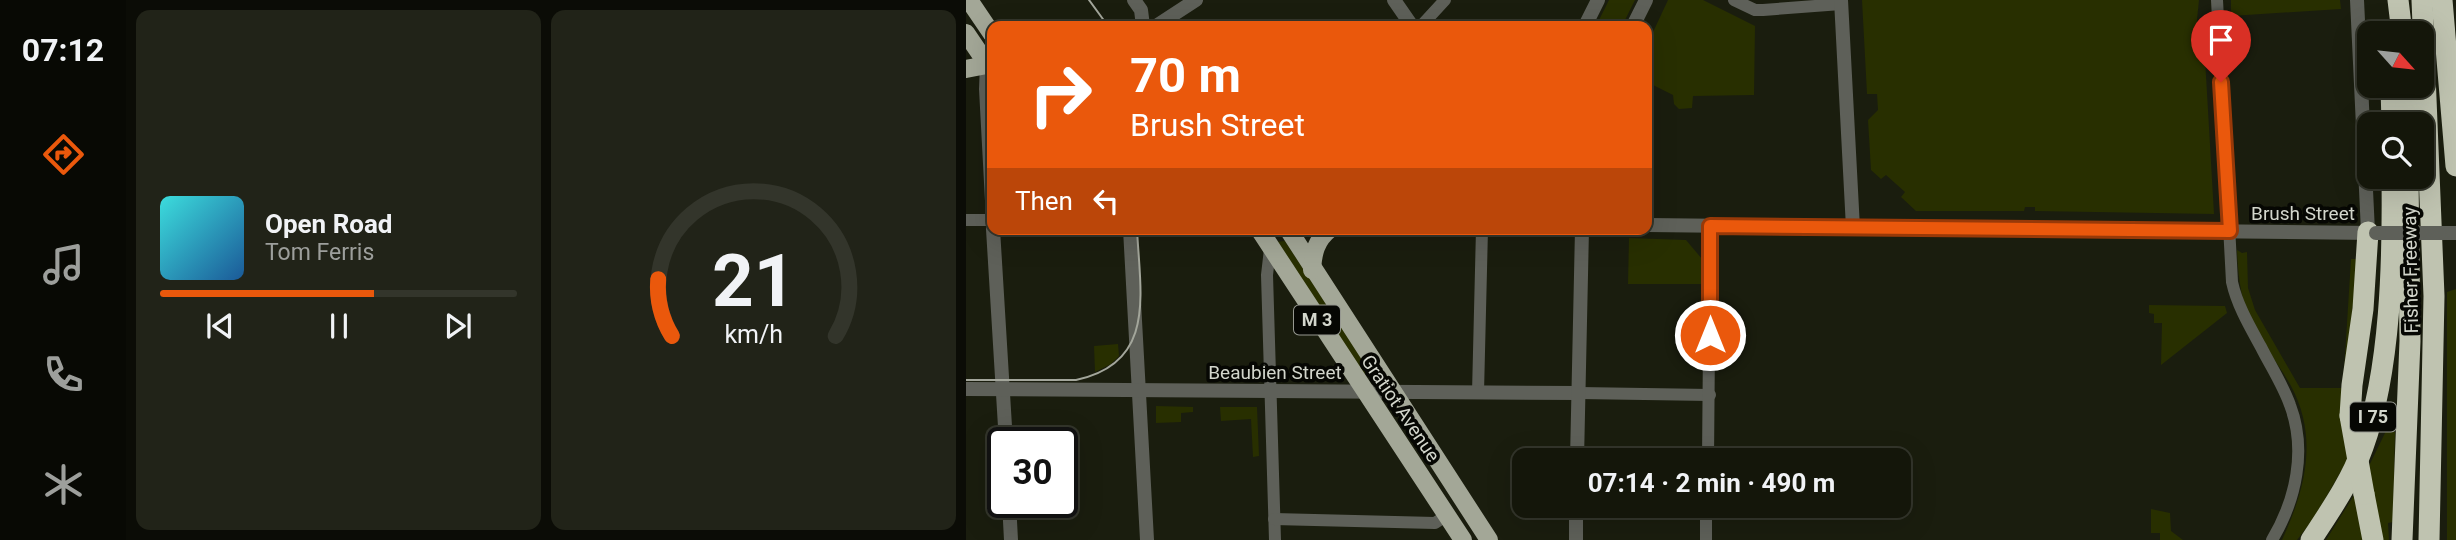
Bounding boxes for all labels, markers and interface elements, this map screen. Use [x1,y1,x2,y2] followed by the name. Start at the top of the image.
[2191,10,2251,82] pin
[2202,21,2240,59] icon: arrive
[2357,21,2434,98] north arrow
[2357,21,2434,189] map controls
[22,31,104,69] text: 07:12
[1130,47,1241,104] text: 70 m
[1015,49,1106,140] icon: right
[1130,106,1305,144] text: Brush Street
[2357,112,2434,189] button: search
[39,130,88,179] icon: directions
[1087,182,1125,220] icon: left
[1015,186,1073,216] text: Then
[2251,202,2355,225] street label: Brush Street
[2398,206,2423,334] street label: Fisher Freeway
[265,209,393,239] text: Open Road
[712,238,795,324] text: 21
[265,239,374,266] text: Tom Ferris
[39,240,88,289] icon: music
[1673,298,1747,372] position arrow
[1294,306,1340,334] road number: M 3
[201,307,239,345] icon: previous
[320,307,358,345] icon: pause
[439,307,477,345] icon: next
[724,320,783,349] text: km/h
[39,350,88,399] icon: phone
[1356,350,1445,466] street label: Gratiot Avenue
[1208,361,1342,384] street label: Beaubien Street
[2350,402,2396,432] road number: I 75
[987,427,1078,518] speed limit sign: 30
[39,460,88,509] icon: climate
[1588,468,1835,498] text: 07:14 · 2 min · 490 m

